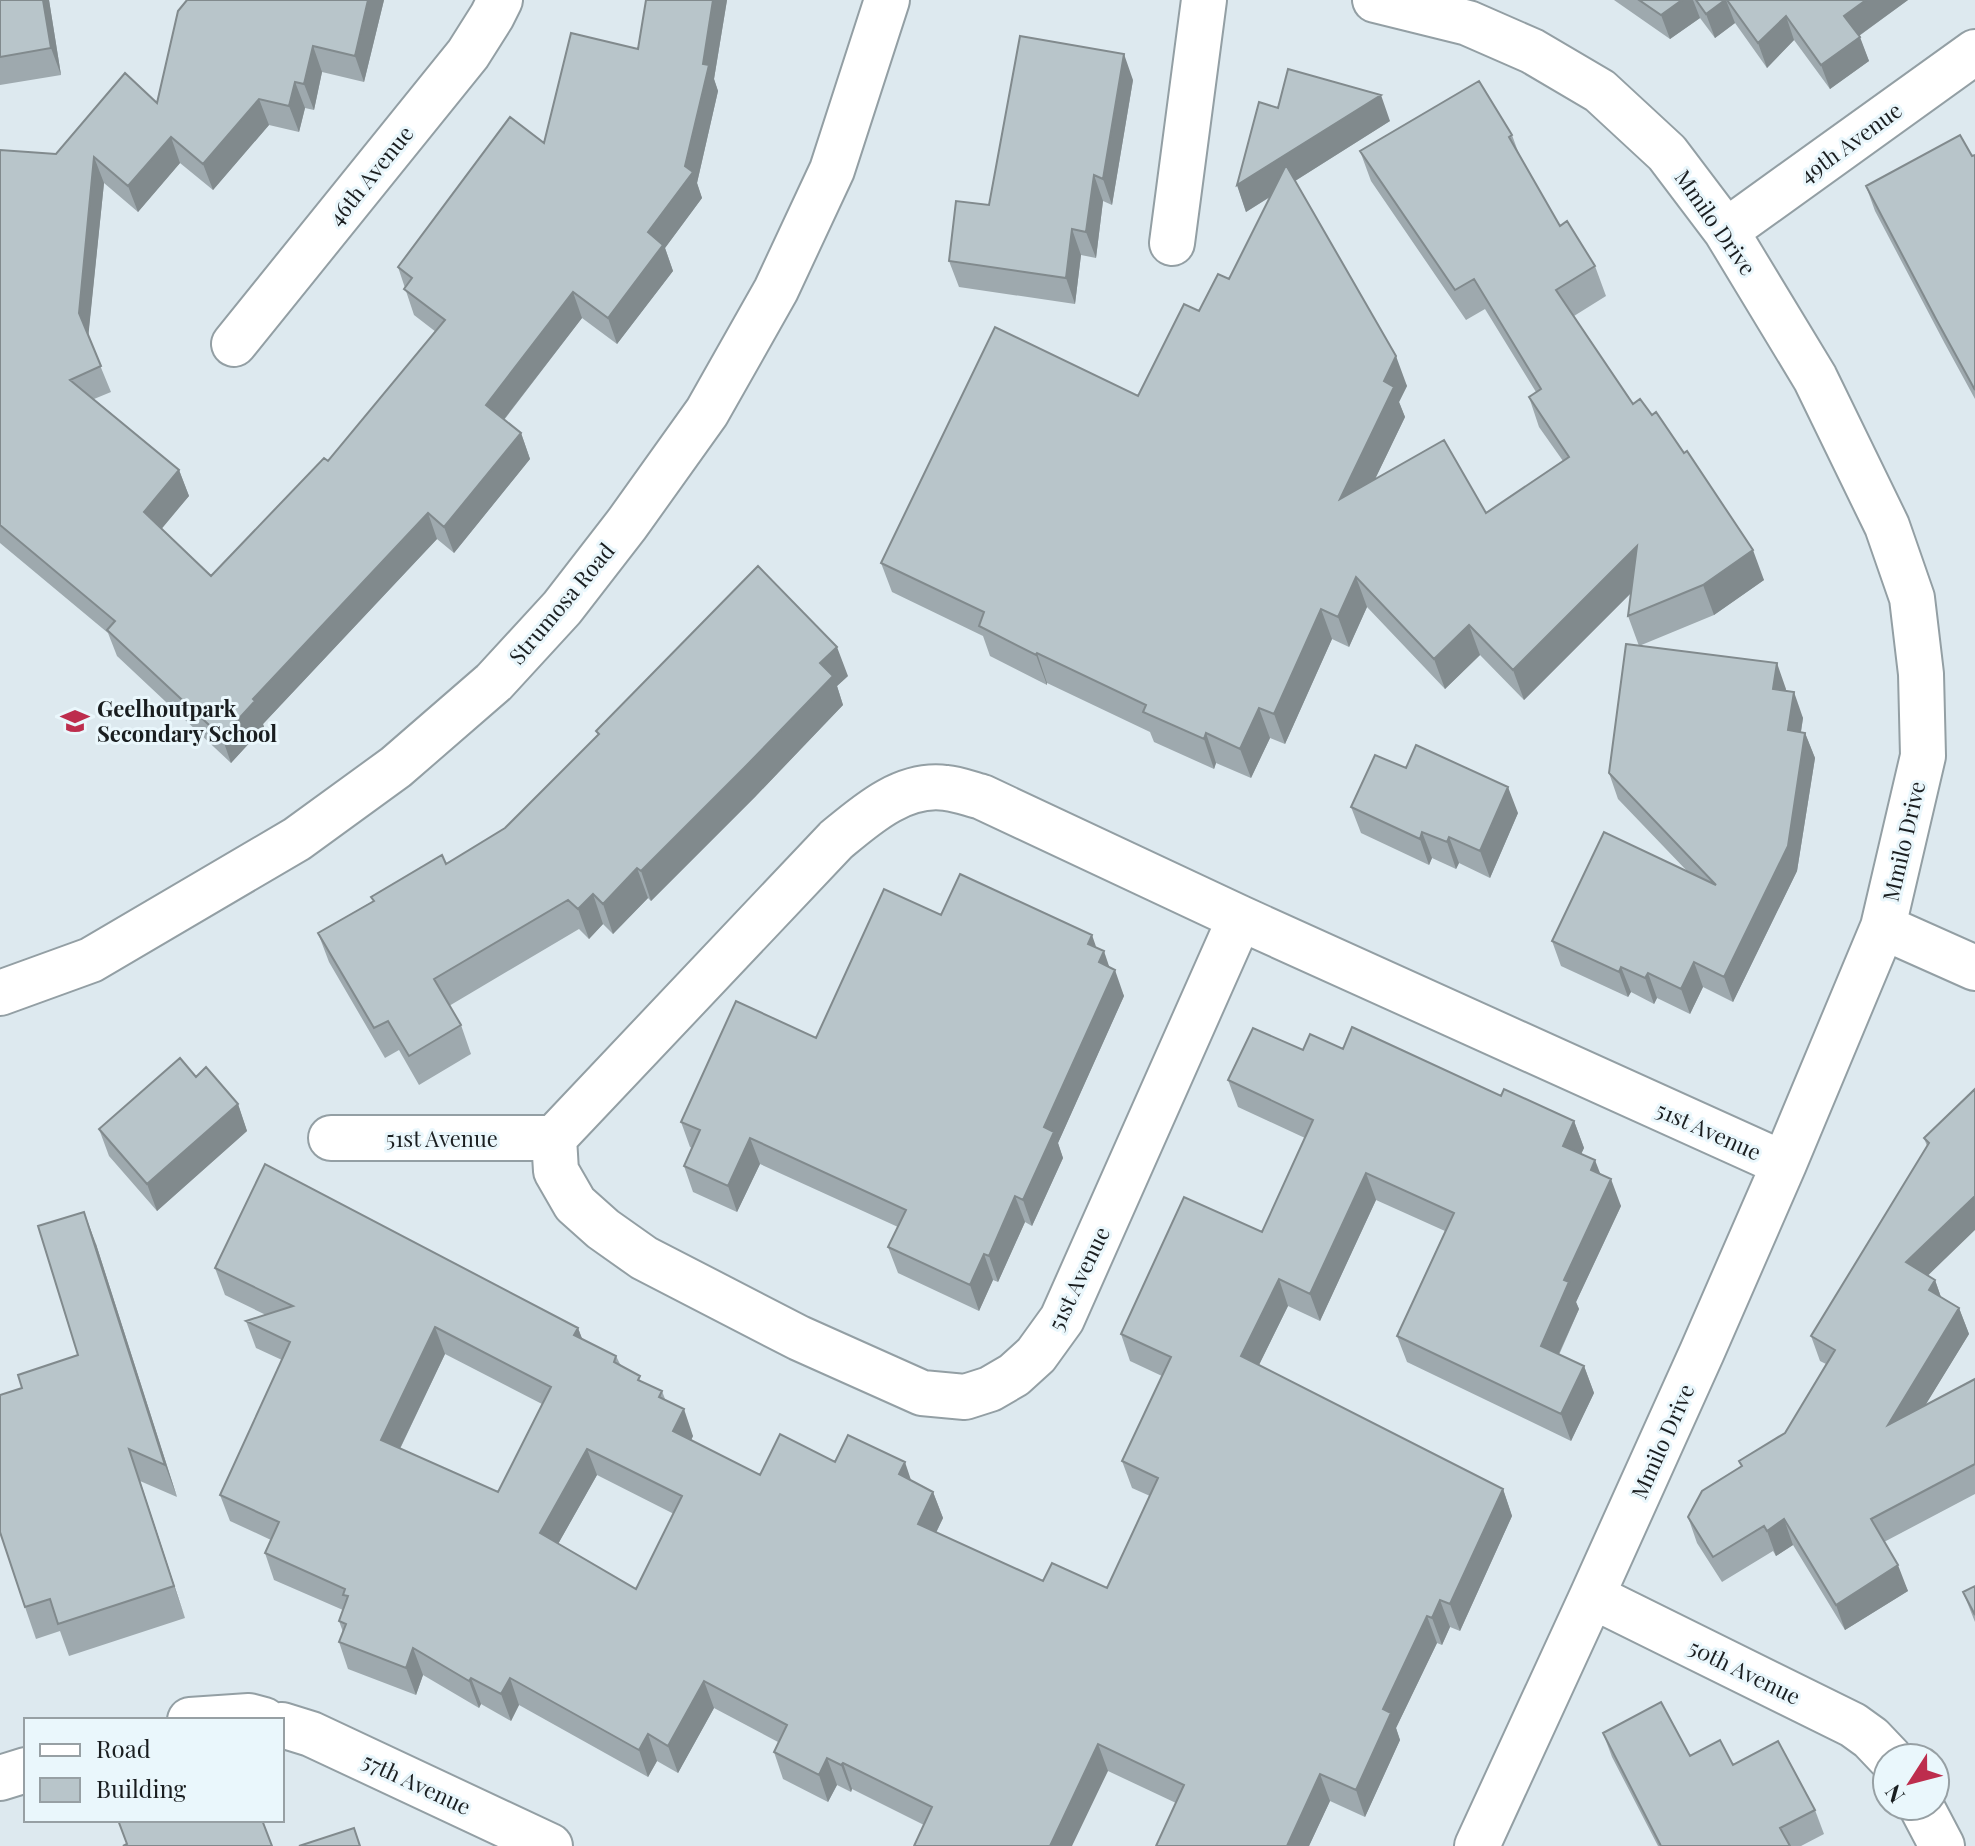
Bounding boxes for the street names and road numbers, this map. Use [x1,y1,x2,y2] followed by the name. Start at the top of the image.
[1793,95,1907,189] street label: 49th Avenue
[320,119,420,231] street label: 46th Avenue
[1669,163,1763,281] street label: Mmilo Drive
[501,536,621,670] street label: Strumosa Road
[1875,778,1931,904] street label: Mmilo Drive
[1652,1094,1766,1166] street label: 51st Avenue
[386,1123,498,1153] street label: 51st Avenue
[1040,1221,1116,1335] street label: 51st Avenue
[1623,1379,1701,1503] street label: Mmilo Drive
[1684,1631,1806,1711] street label: 50th Avenue
[358,1745,476,1821] street label: 57th Avenue

